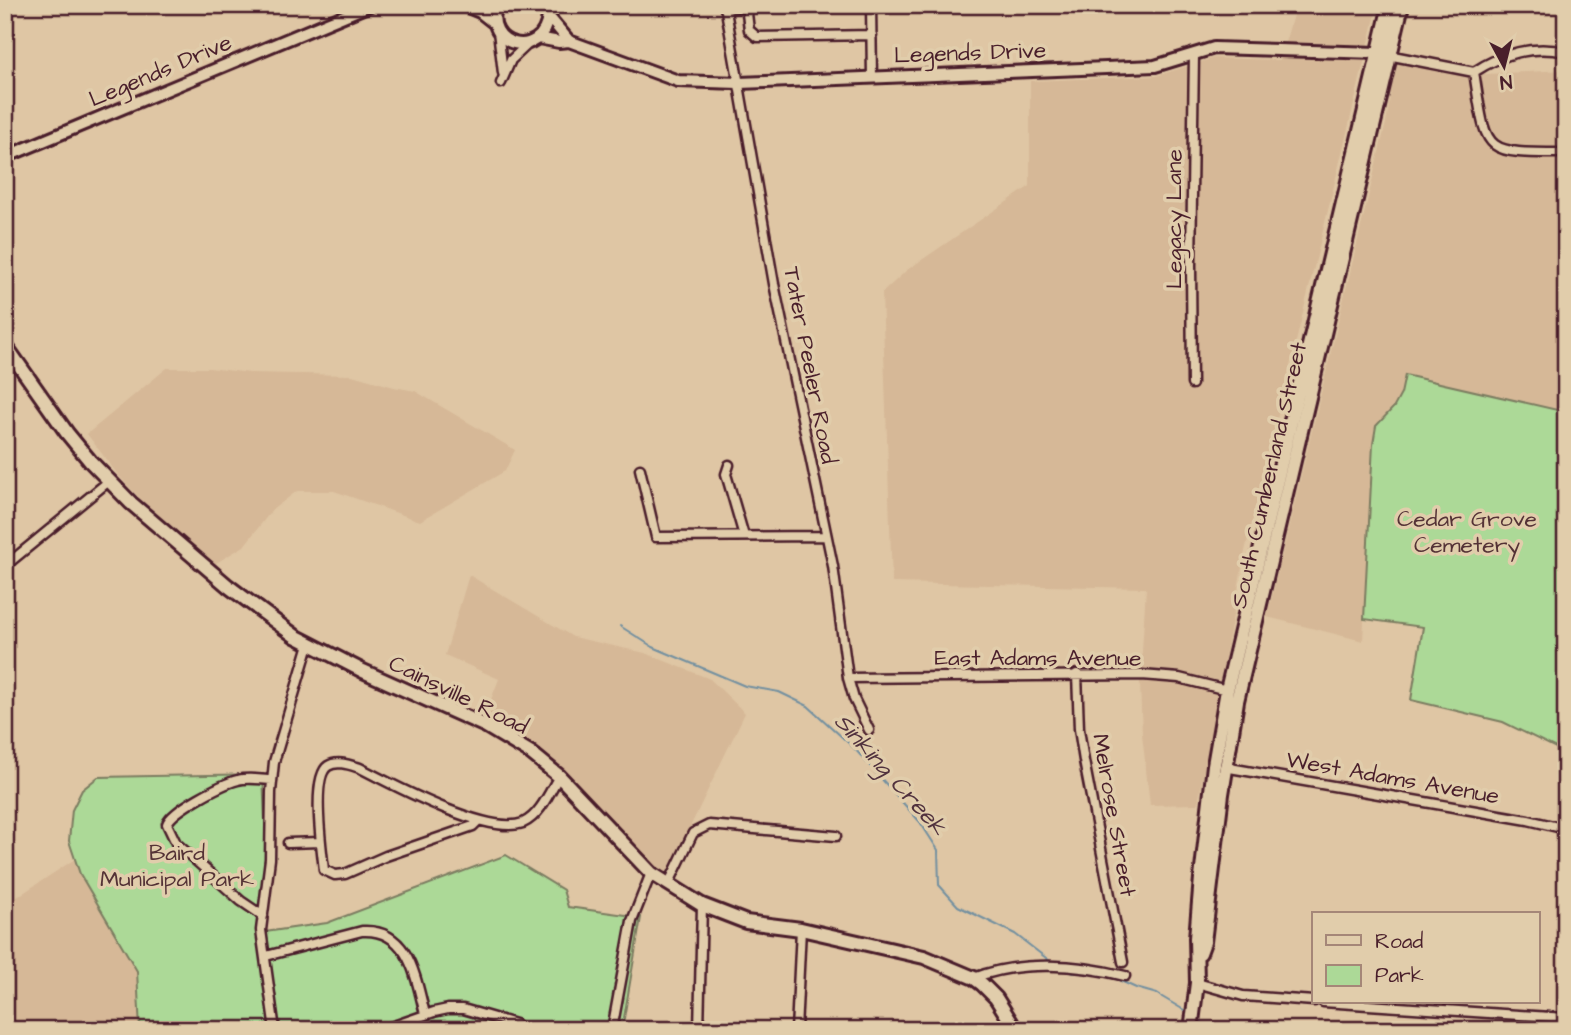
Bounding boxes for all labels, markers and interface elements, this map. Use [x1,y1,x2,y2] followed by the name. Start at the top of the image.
[84,26,237,116] street label: Legends Drive
[1470,32,1540,102] north arrow
[893,34,1047,73] street label: Legends Drive
[1498,67,1513,96] text: N
[1158,149,1191,289] street label: Legacy Lane
[775,264,845,467] street label: Tater Peeler Road
[1223,338,1315,611] street label: South Cumberland Street
[1397,503,1537,562] park label: Cedar Grove Cemetery
[935,642,1141,674] street label: East Adams Avenue
[383,647,534,743] street label: Cainsville Road
[825,706,955,845] water label: Sinking Creek
[1084,731,1144,900] street label: Melrose Street
[1284,743,1502,812] street label: West Adams Avenue
[100,837,254,895] park label: Baird Municipal Park
[1312,912,1540,1004] legend
[1375,927,1423,956] text: Road
[1375,961,1424,990] text: Park

